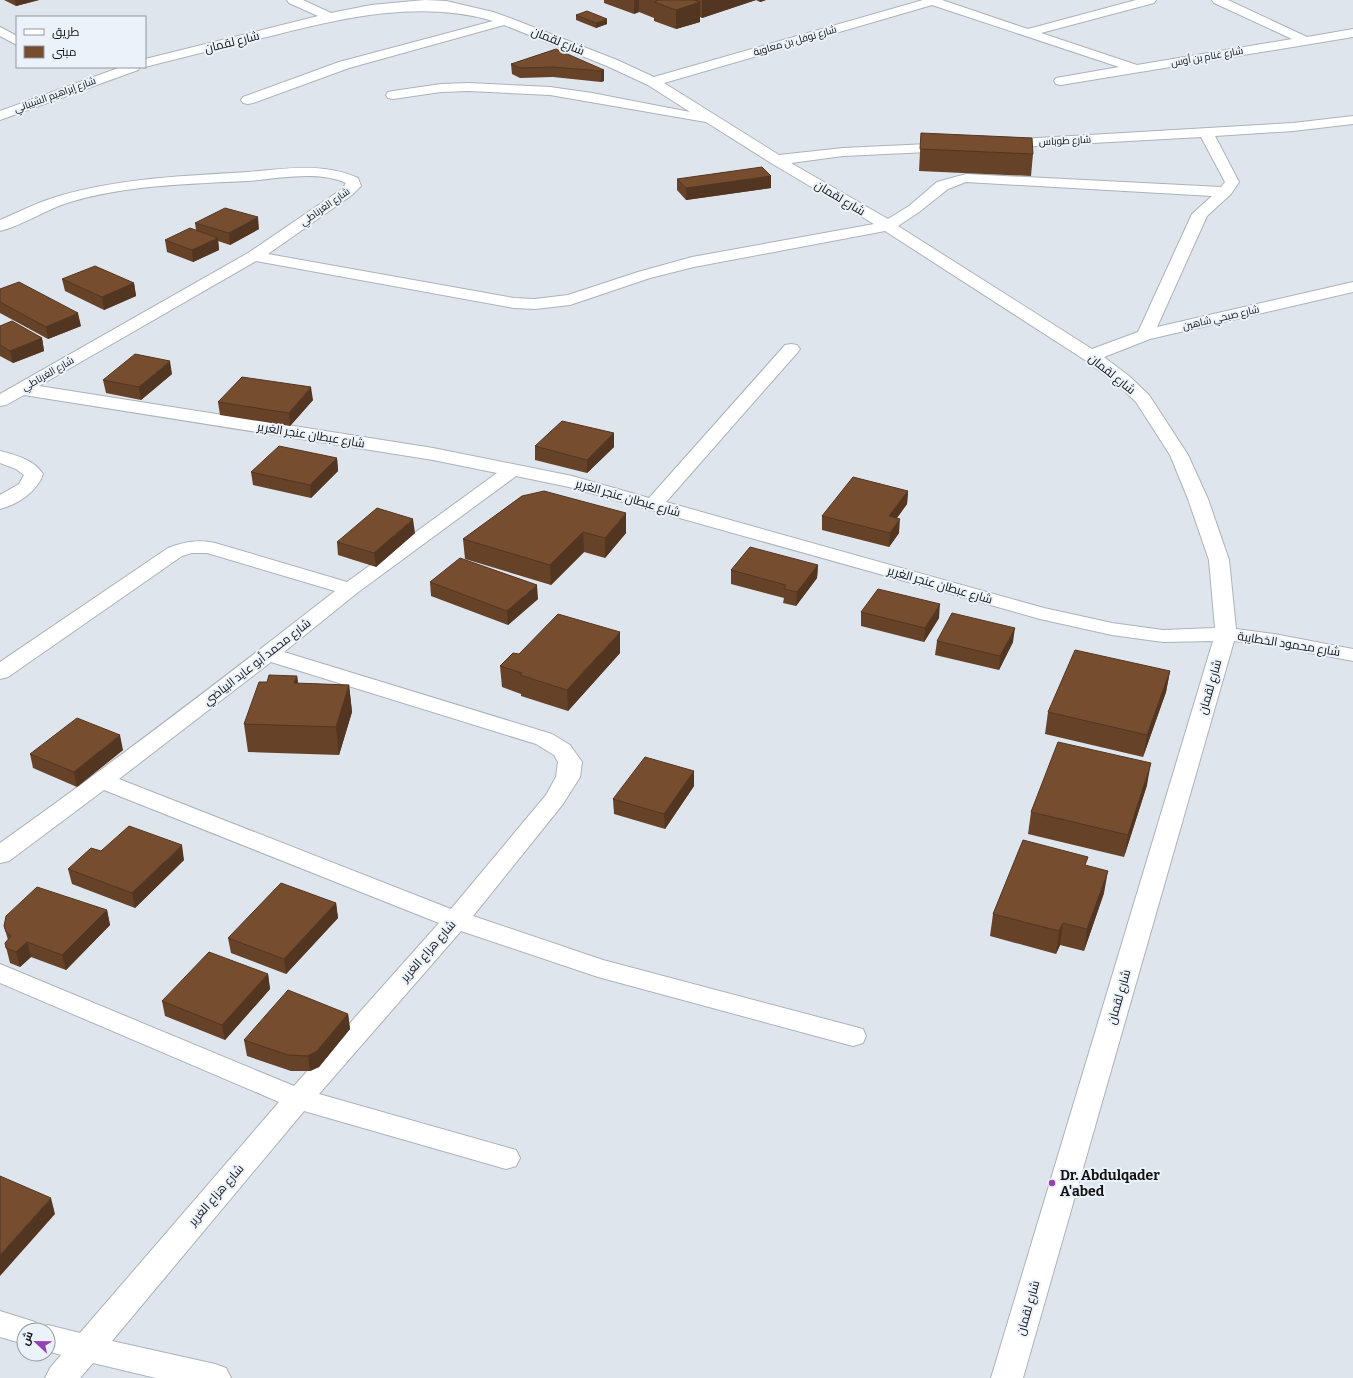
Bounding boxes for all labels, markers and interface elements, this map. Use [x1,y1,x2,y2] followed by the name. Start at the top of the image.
[16,16,146,68] legend
[752,23,838,59] street label: شارع نوفل بن معاوية
[529,24,587,59] street label: شارع لقمان
[52,25,80,39] text: طريق
[203,28,261,57] street label: شارع لقمان
[1170,44,1244,70] street label: شارع غنام بن أوس
[52,45,77,59] text: مبنى
[12,75,98,116] street label: شارع إبراهيم الشيباني
[1039,134,1091,148] street label: شارع طوباس
[812,178,868,219] street label: شارع لقمان
[298,185,353,229] street label: شارع الغرناطي
[1181,303,1261,334] street label: شارع صبحي شاهين
[1085,351,1138,398] street label: شارع لقمان
[20,354,77,395] street label: شارع الغرناطي
[255,419,366,451] street label: شارع عبطان عنجر الغرير
[573,476,682,521] street label: شارع عبطان عنجر الغرير
[885,563,994,608] street label: شارع عبطان عنجر الغرير
[200,615,315,711] street label: شارع محمد أبو عايد البياضي
[1236,629,1341,660] street label: شارع محمود الخطايبة
[1196,658,1225,716] street label: شارع لقمان
[397,917,459,986] street label: شارع هزاع الغرير
[1105,968,1134,1026] street label: شارع لقمان
[185,1161,247,1230] street label: شارع هزاع الغرير
[1060,1167,1160,1200] place label: Dr. Abdulqader A'abed
[1047,1178,1057,1188] marker: Dr. Abdulqader A'abed
[1014,1279,1043,1337] street label: شارع لقمان
[16,1322,56,1362] north arrow
[19,1329,36,1347] text: ش

